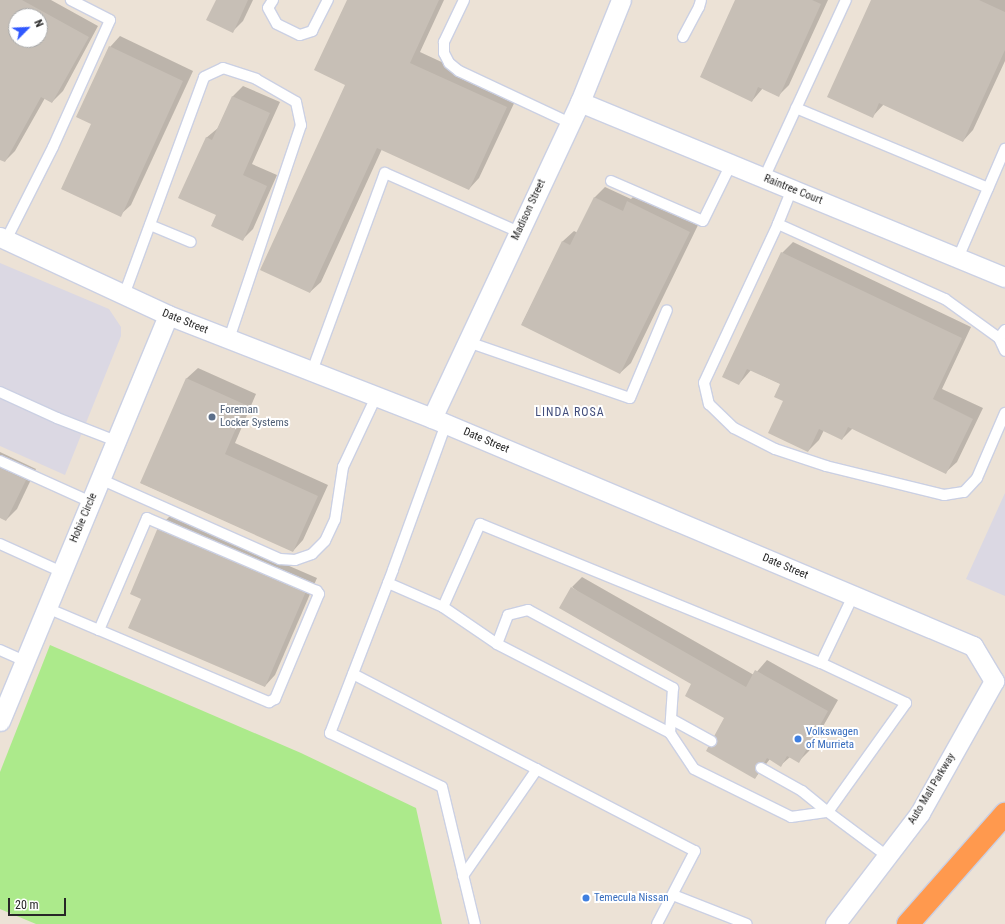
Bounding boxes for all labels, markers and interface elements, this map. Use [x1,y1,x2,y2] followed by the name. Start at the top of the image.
[8,8,48,48] north arrow
[31,18,46,29] text: N
[762,172,824,208] street label: Raintree Court
[509,177,549,243] street label: Madison Street
[160,307,210,337] street label: Date Street
[220,404,289,430] place label: Foreman Locker Systems
[535,406,605,420] district label: LINDA ROSA
[207,412,217,422] marker: Foreman Locker Systems
[461,425,511,457] street label: Date Street
[68,491,100,545] street label: Hobie Circle
[760,551,810,583] street label: Date Street
[806,726,858,752] place label: Volkswagen of Murrieta
[793,734,803,744] marker: Volkswagen of Murrieta
[906,751,958,827] street label: Auto Mall Parkway
[10,890,68,916] scale bar
[594,891,668,905] place label: Temecula Nissan
[581,893,591,903] marker: Temecula Nissan
[15,898,39,912] text: 20 m

